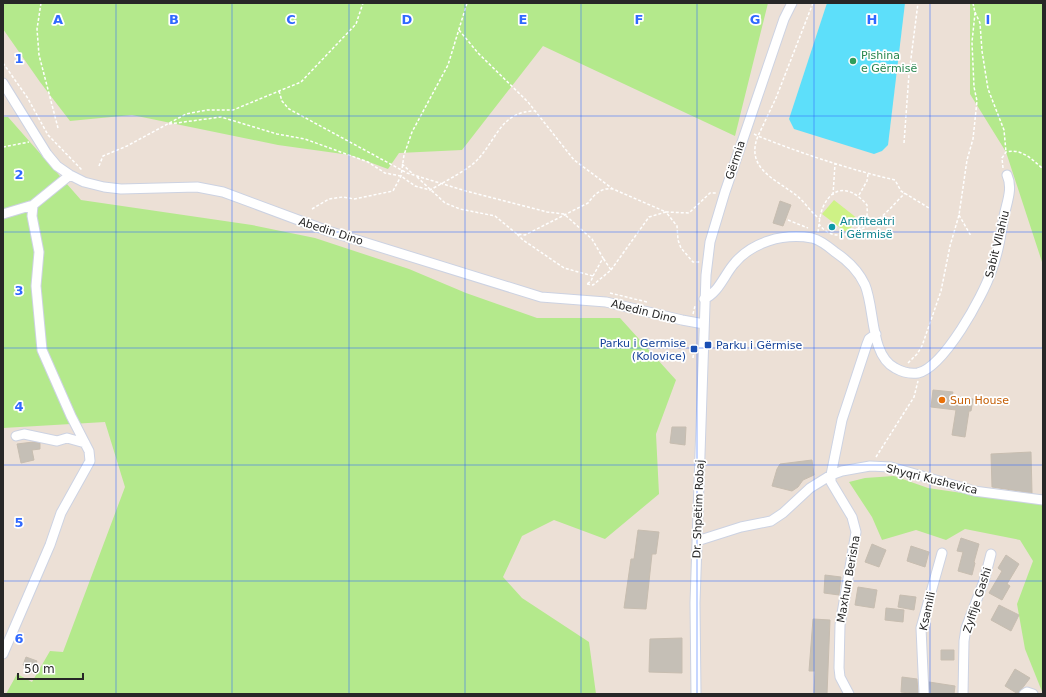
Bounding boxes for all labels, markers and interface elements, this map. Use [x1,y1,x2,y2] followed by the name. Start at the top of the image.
[53,12,63,27] text: A
[169,12,179,27] text: B
[286,12,296,27] text: C
[402,12,413,27] text: D
[519,12,527,27] text: E
[635,12,643,27] text: F
[750,12,760,27] text: G
[867,12,877,27] text: H
[986,12,990,27] text: I
[861,49,917,75] place label: Pishina e Gërmisë
[14,51,24,66] text: 1
[848,56,858,66] marker: Pishina e Gërmisë
[723,139,748,181] street label: Gërmia
[14,167,24,182] text: 2
[983,209,1012,279] street label: Sabit Vllahiu
[297,215,365,248] street label: Abedin Dino
[840,215,895,241] place label: Amfiteatri i Gërmisë
[827,222,837,232] marker: Amfiteatri i Gërmisë
[14,283,24,298] text: 3
[610,297,678,326] street label: Abedin Dino
[600,337,686,363] place label: Parku i Germise (Kolovice)
[716,339,803,352] place label: Parku i Gërmise
[703,340,713,350] marker: Parku i Gërmise
[689,344,699,354] marker: Parku i Germise (Kolovice)
[950,394,1009,407] place label: Sun House
[937,395,947,405] marker: Sun House
[14,399,24,414] text: 4
[690,459,707,559] street label: Dr. Shpëtim Robaj
[885,462,979,497] street label: Shyqri Kushevica
[14,515,24,530] text: 5
[834,534,863,624] street label: Maxhun Berisha
[961,566,994,635] street label: Zylfije Gashi
[917,590,938,632] street label: Ksamili
[14,631,24,646] text: 6
[18,655,83,681] scale bar
[24,662,55,676] text: 50 m

